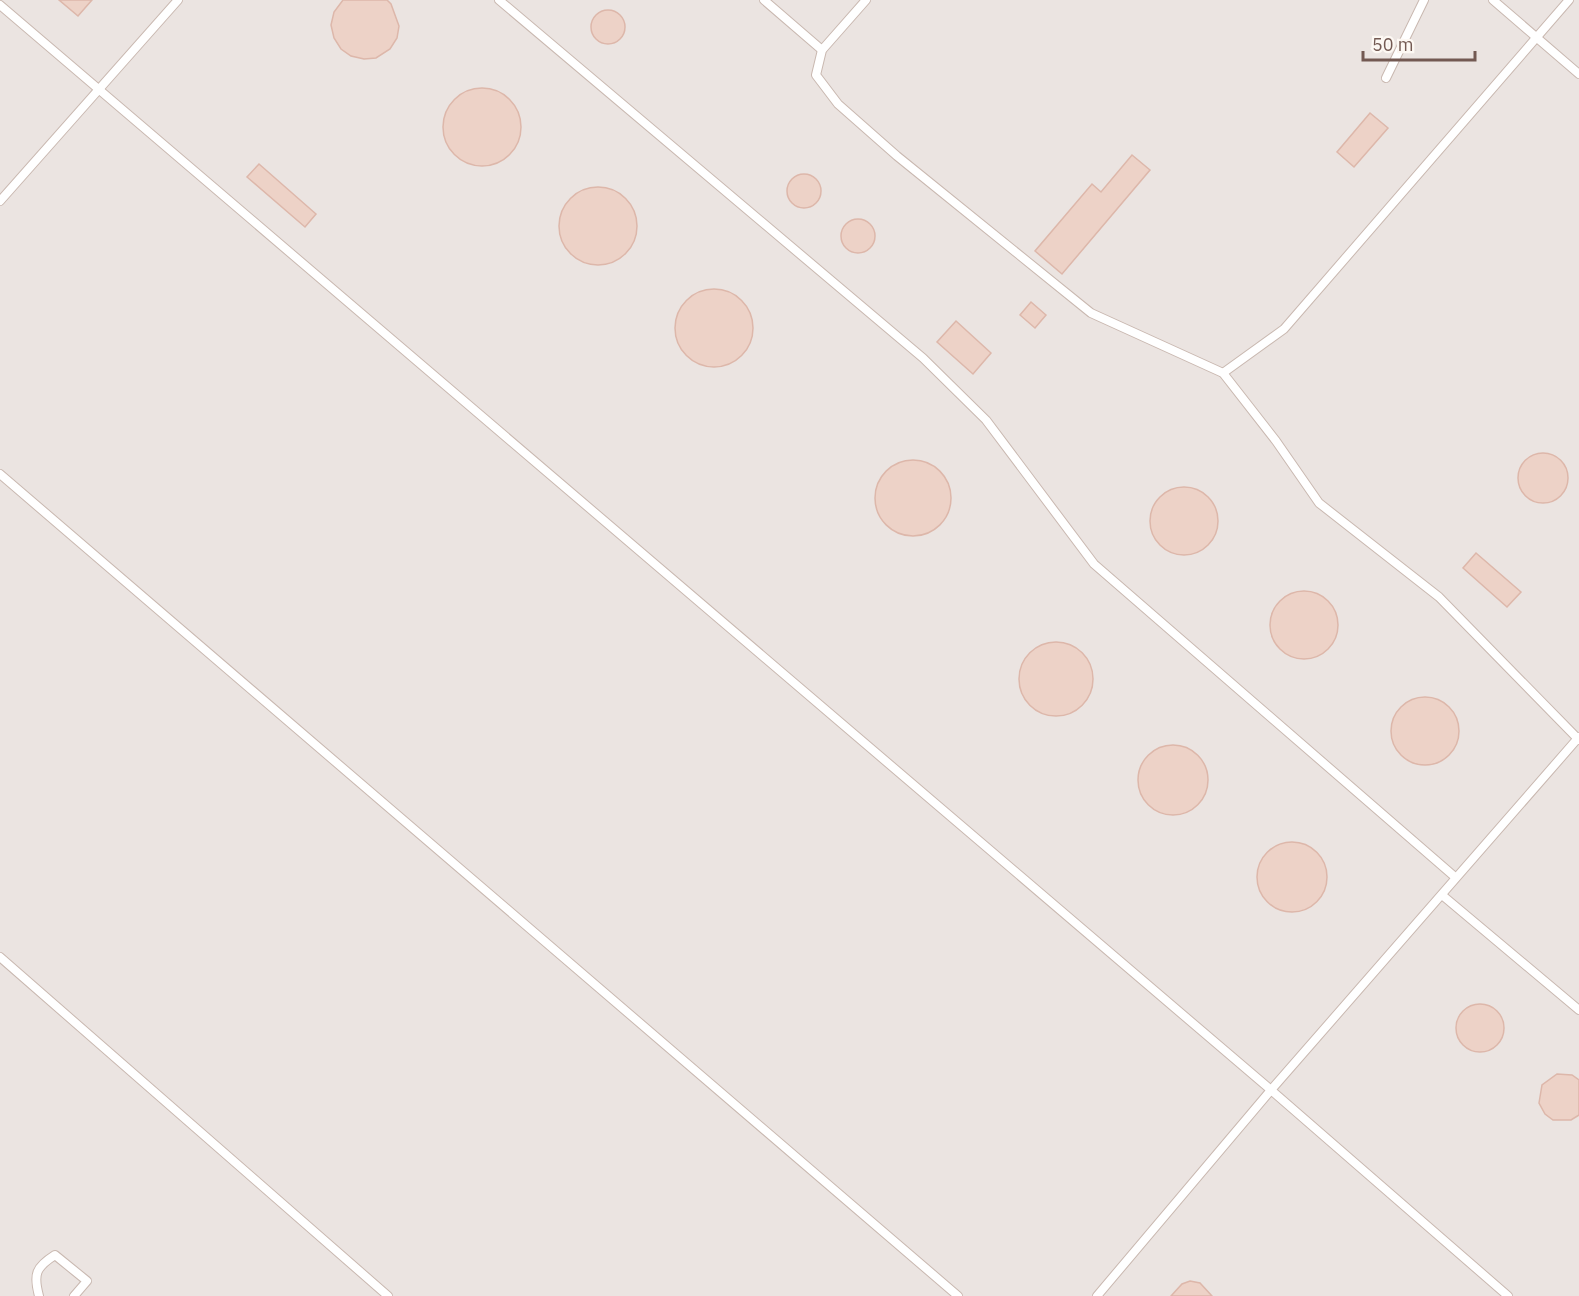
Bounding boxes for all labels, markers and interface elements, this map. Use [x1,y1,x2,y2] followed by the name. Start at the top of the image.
[1363,24,1476,62] scale bar
[1372,33,1414,56] text: 50 m

